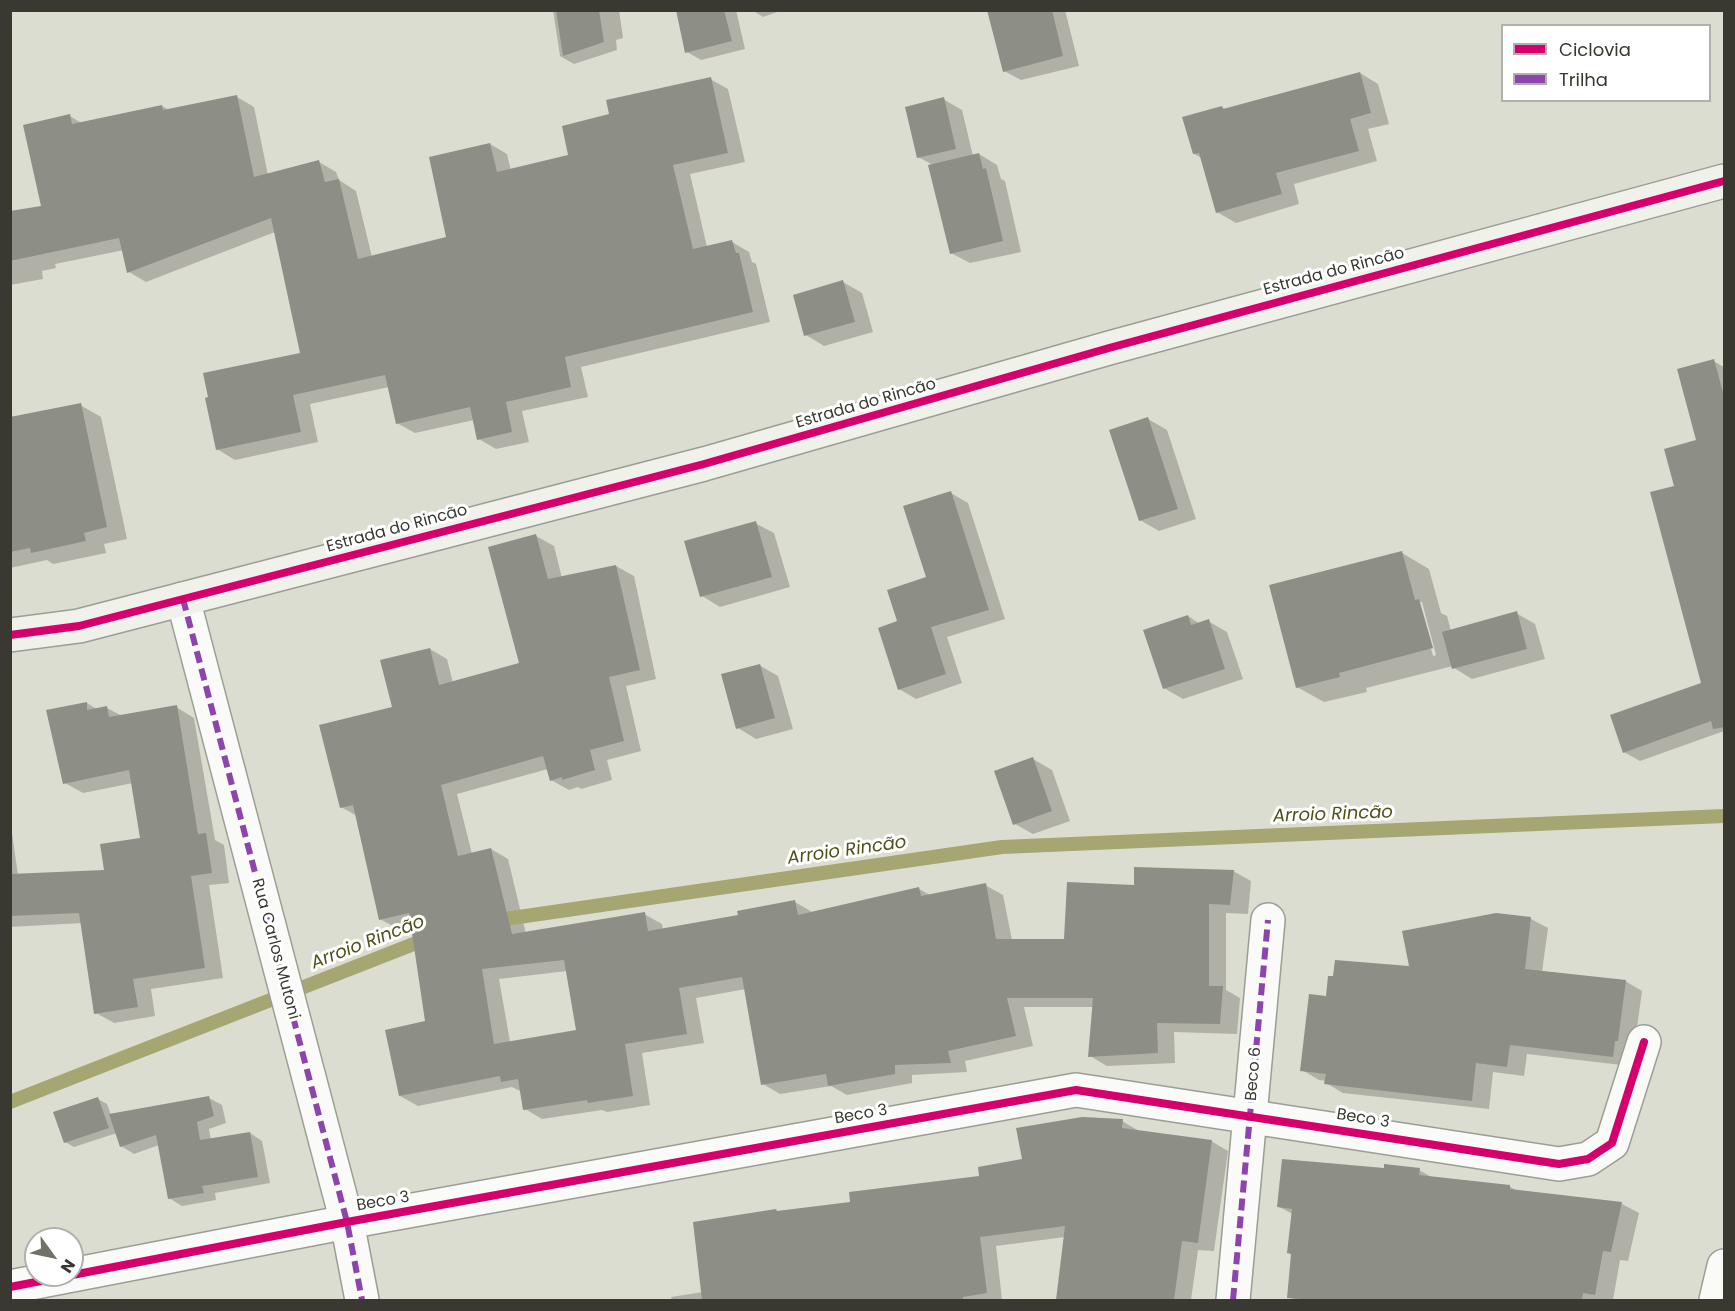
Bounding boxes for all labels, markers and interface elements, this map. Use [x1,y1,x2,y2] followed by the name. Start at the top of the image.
[1501,24,1711,102] legend
[1559,37,1631,62] text: Ciclovia
[1559,67,1608,92] text: Trilha
[1261,244,1407,300] street label: Estrada do Rincão
[794,375,938,433] street label: Estrada do Rincão
[324,501,470,557] street label: Estrada do Rincão
[1273,802,1393,828] water label: Arroio Rincão
[786,832,908,870] water label: Arroio Rincão
[247,876,303,1022] street label: Rua Carlos Mutoni
[308,911,428,975] water label: Arroio Rincão
[1242,1046,1266,1102] street label: Beco 6
[833,1101,889,1129] street label: Beco 3
[1335,1105,1391,1133] street label: Beco 3
[355,1188,411,1216] street label: Beco 3
[24,1227,84,1287] north arrow
[55,1255,81,1277] text: N

